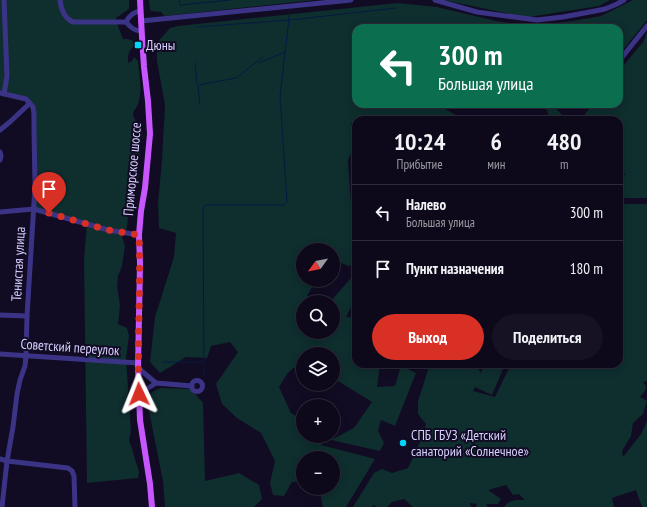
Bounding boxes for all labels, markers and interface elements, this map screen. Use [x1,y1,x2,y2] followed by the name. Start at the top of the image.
[146,36,175,54] place label: Дюны
[438,36,502,73] text: 300 m
[133,40,143,50] marker: Дюны
[372,40,424,92] icon: left
[438,72,533,95] text: Большая улица
[119,121,145,216] street label: Приморское шоссе
[394,126,446,157] text: 10:24
[491,126,502,157] text: 6
[547,126,581,157] text: 480
[397,156,443,173] text: Прибытие
[487,156,505,173] text: мин
[560,156,568,173] text: m
[32,172,66,213] pin
[38,178,60,200] icon: arrive
[406,195,446,214] text: Налево
[372,202,394,224] icon: left
[570,203,603,222] text: 300 m
[406,214,475,231] text: Большая улица
[7,226,29,302] street label: Тенистая улица
[296,243,340,287] north arrow
[296,243,340,495] map controls
[372,258,394,280] icon: arrive
[406,259,504,278] text: Пункт назначения
[570,259,603,278] text: 180 m
[296,295,340,339] button: search
[372,314,484,360] button: Выход
[492,314,603,360] button: Поделиться
[20,335,121,359] street label: Советский переулок
[296,347,340,391] button: layers
[118,373,160,415] position arrow
[296,399,340,443] button: +
[411,426,529,460] place label: СПБ ГБУЗ «Детский санаторий «Солнечное»
[398,438,408,448] marker: СПБ ГБУЗ «Детский санаторий «Солнечное»
[296,451,340,495] button: −

